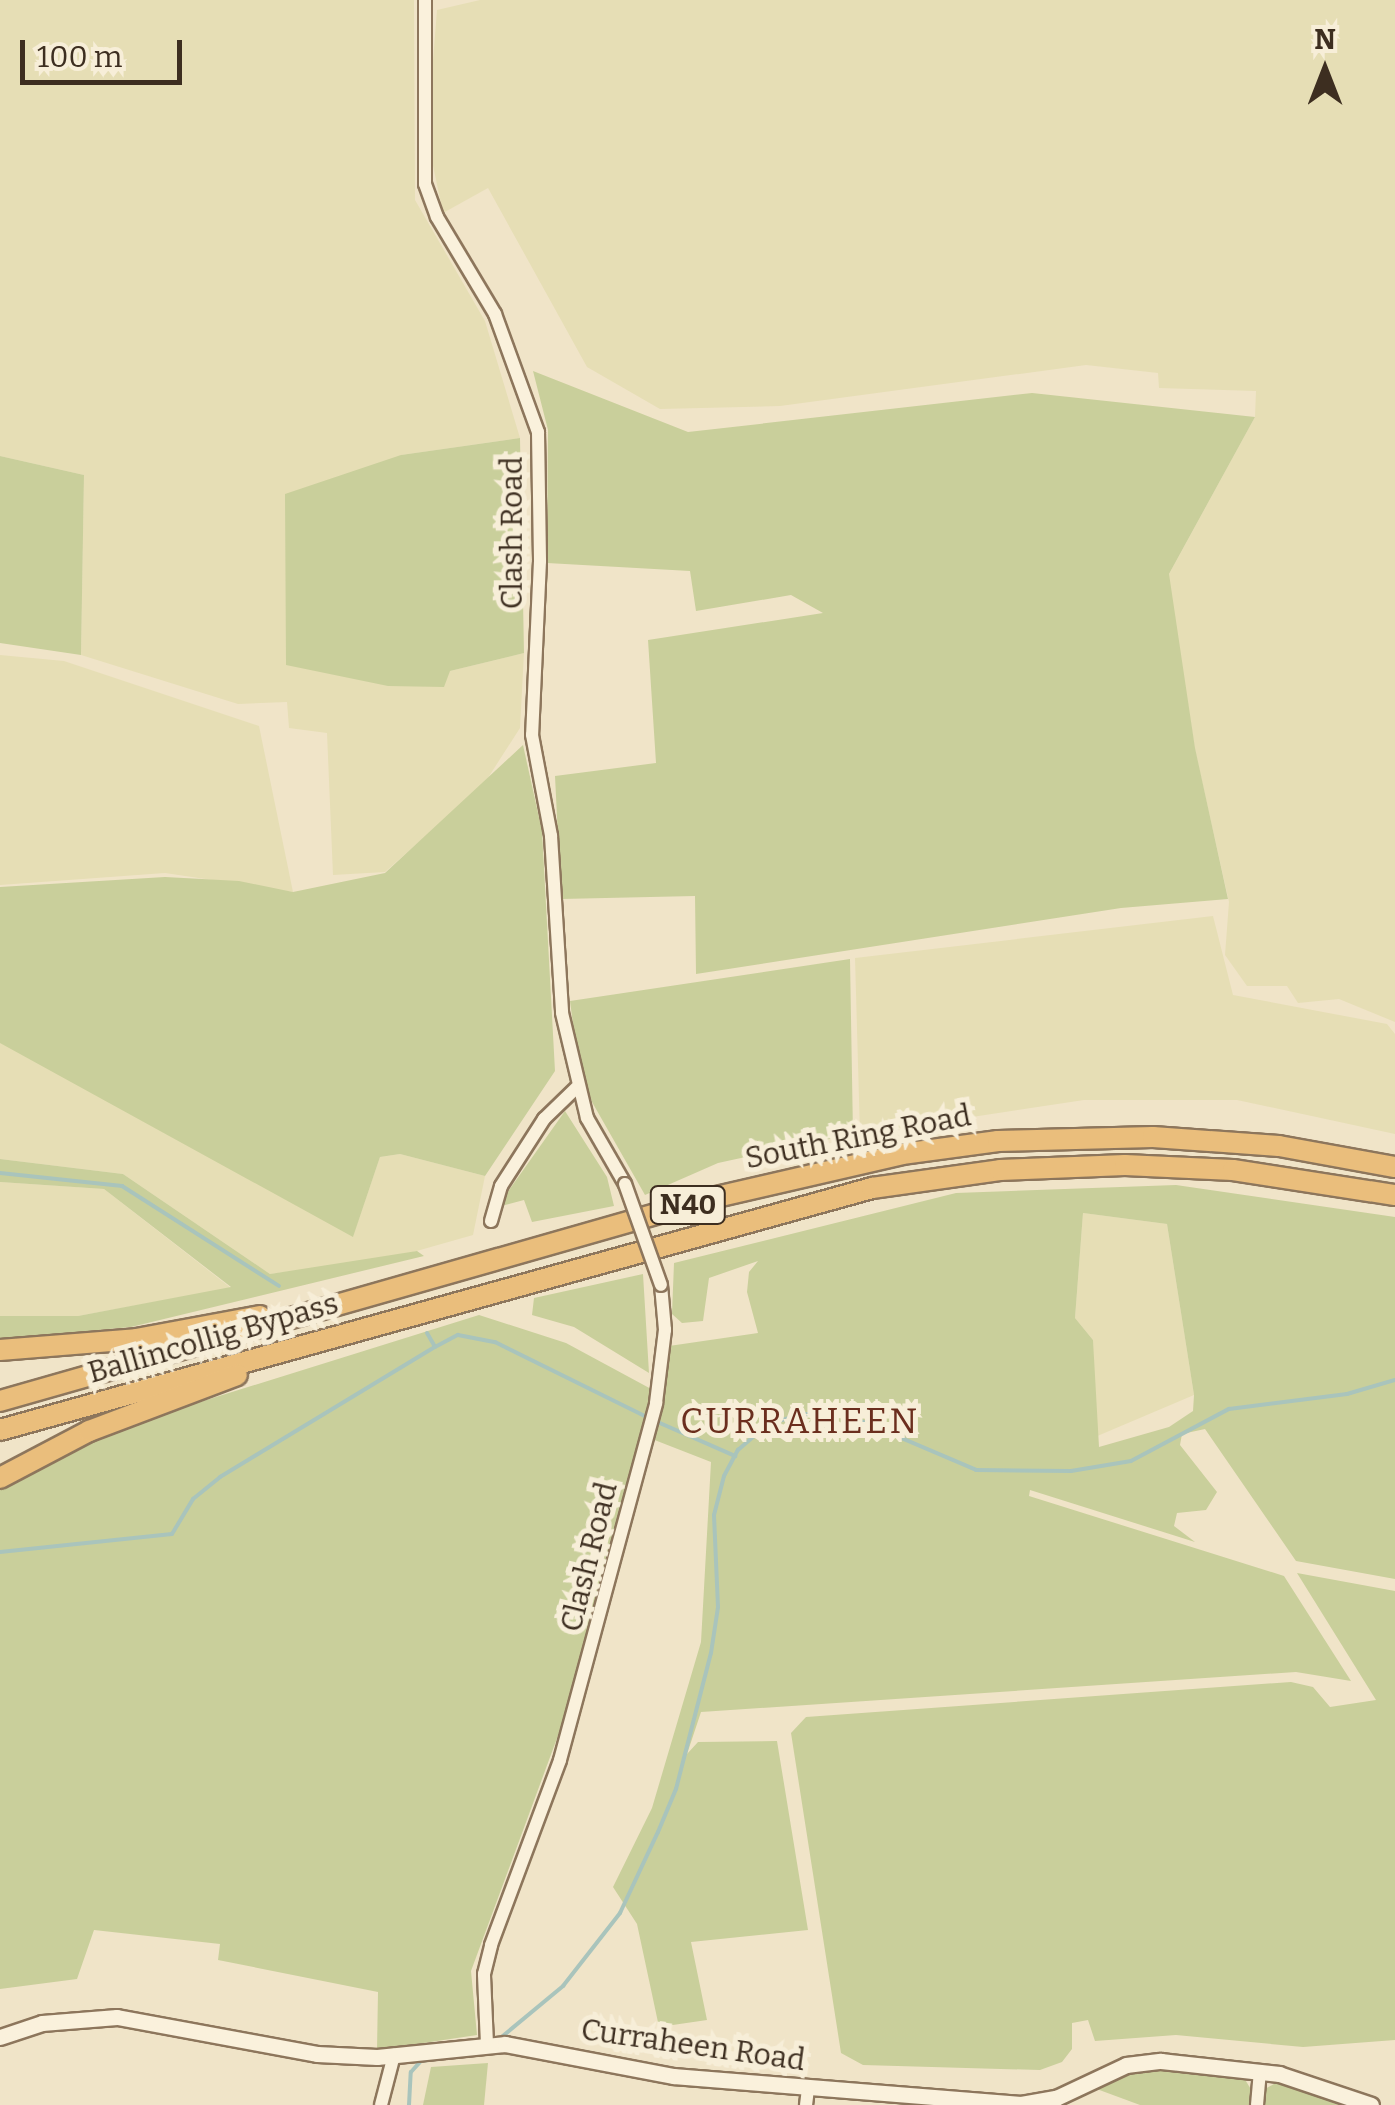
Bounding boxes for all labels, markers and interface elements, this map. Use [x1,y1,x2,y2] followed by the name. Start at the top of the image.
[25,20,188,82] scale bar
[1275,20,1375,120] north arrow
[1314,23,1336,56] text: N
[37,39,122,75] text: 100 m
[494,457,530,609] street label: Clash Road
[742,1097,974,1177] street label: South Ring Road
[648,1182,728,1228] road number: N40
[84,1285,342,1391] street label: Ballincollig Bypass
[680,1400,920,1442] district label: CURRAHEEN
[553,1479,625,1635] street label: Clash Road
[579,2011,807,2079] street label: Curraheen Road

